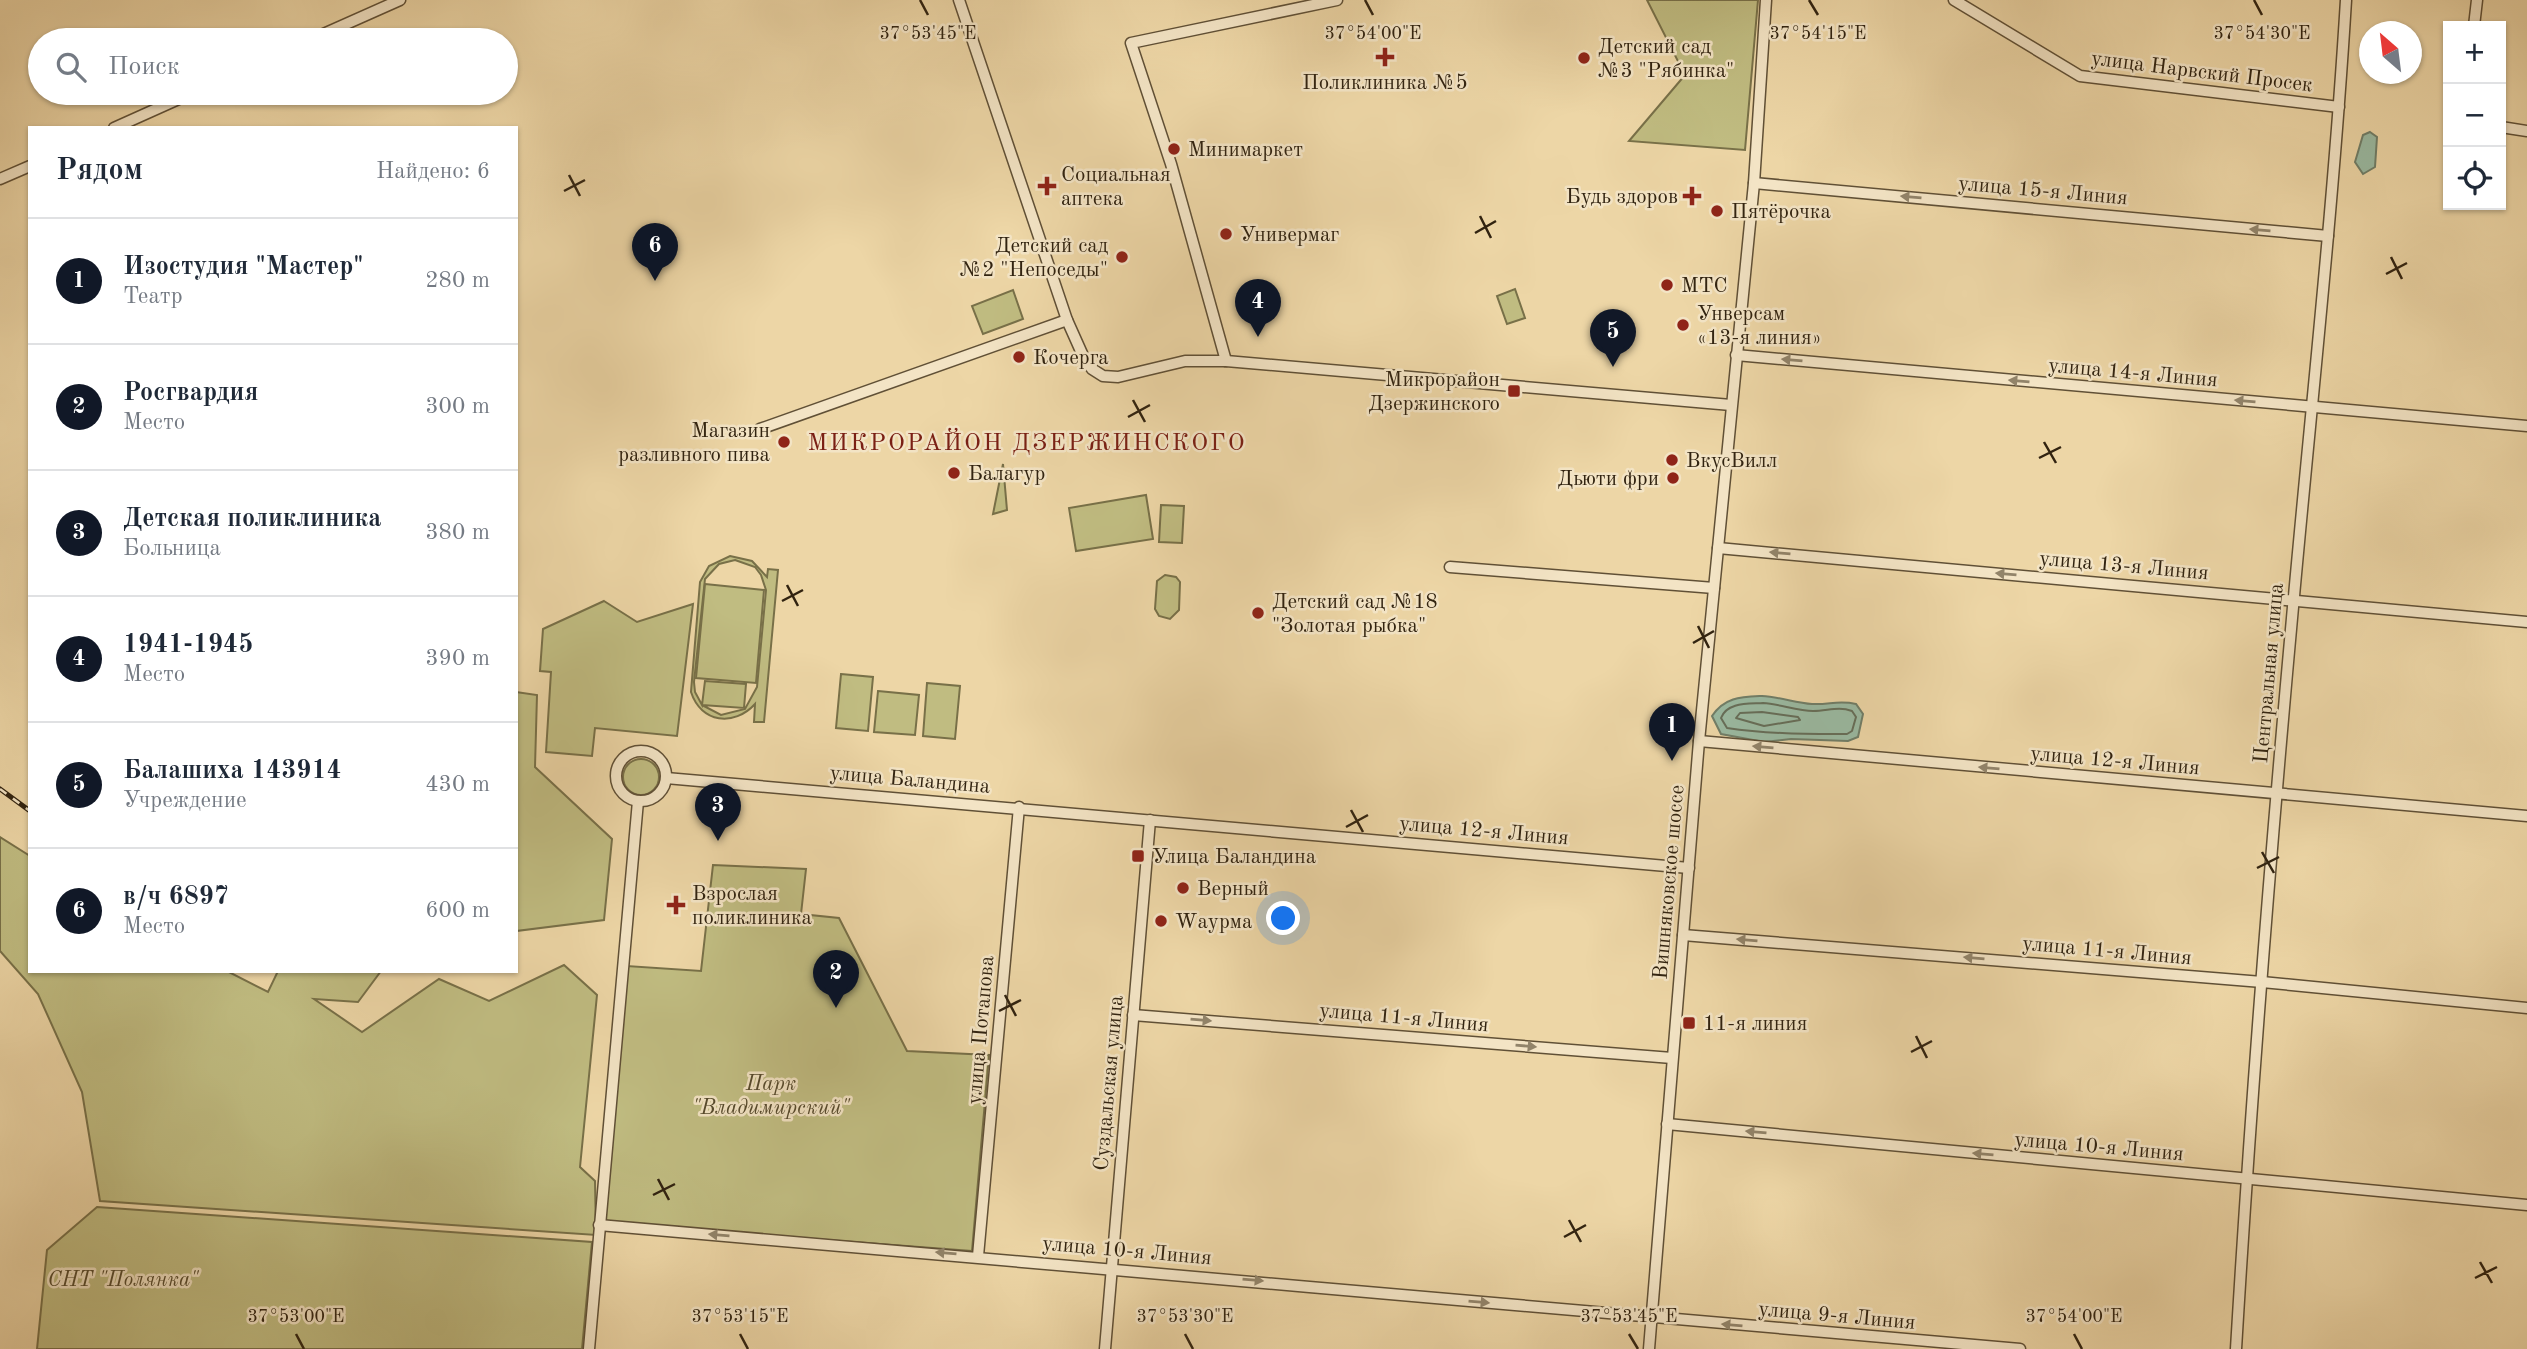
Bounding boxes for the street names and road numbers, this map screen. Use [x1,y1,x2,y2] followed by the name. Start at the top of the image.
[2090,48,2314,97] street label: улица Нарвский Просек
[1957,174,2128,209] street label: улица 15-я Линия
[2047,356,2218,391] street label: улица 14-я Линия
[2038,549,2209,584] street label: улица 13-я Линия
[2251,582,2288,764] street label: Центральная улица
[2029,744,2200,779] street label: улица 12-я Линия
[829,763,991,798] street label: улица Баландина
[1651,784,1688,980] street label: Вишняковское шоссе
[1398,814,1569,849] street label: улица 12-я Линия
[2021,934,2192,969] street label: улица 11-я Линия
[965,955,998,1105] street label: улица Потапова
[1091,995,1128,1172] street label: Суздальская улица
[1318,1001,1489,1036] street label: улица 11-я Линия
[2013,1130,2184,1165] street label: улица 10-я Линия
[1041,1234,1212,1269] street label: улица 10-я Линия
[1757,1299,1916,1334] street label: улица 9-я Линия

